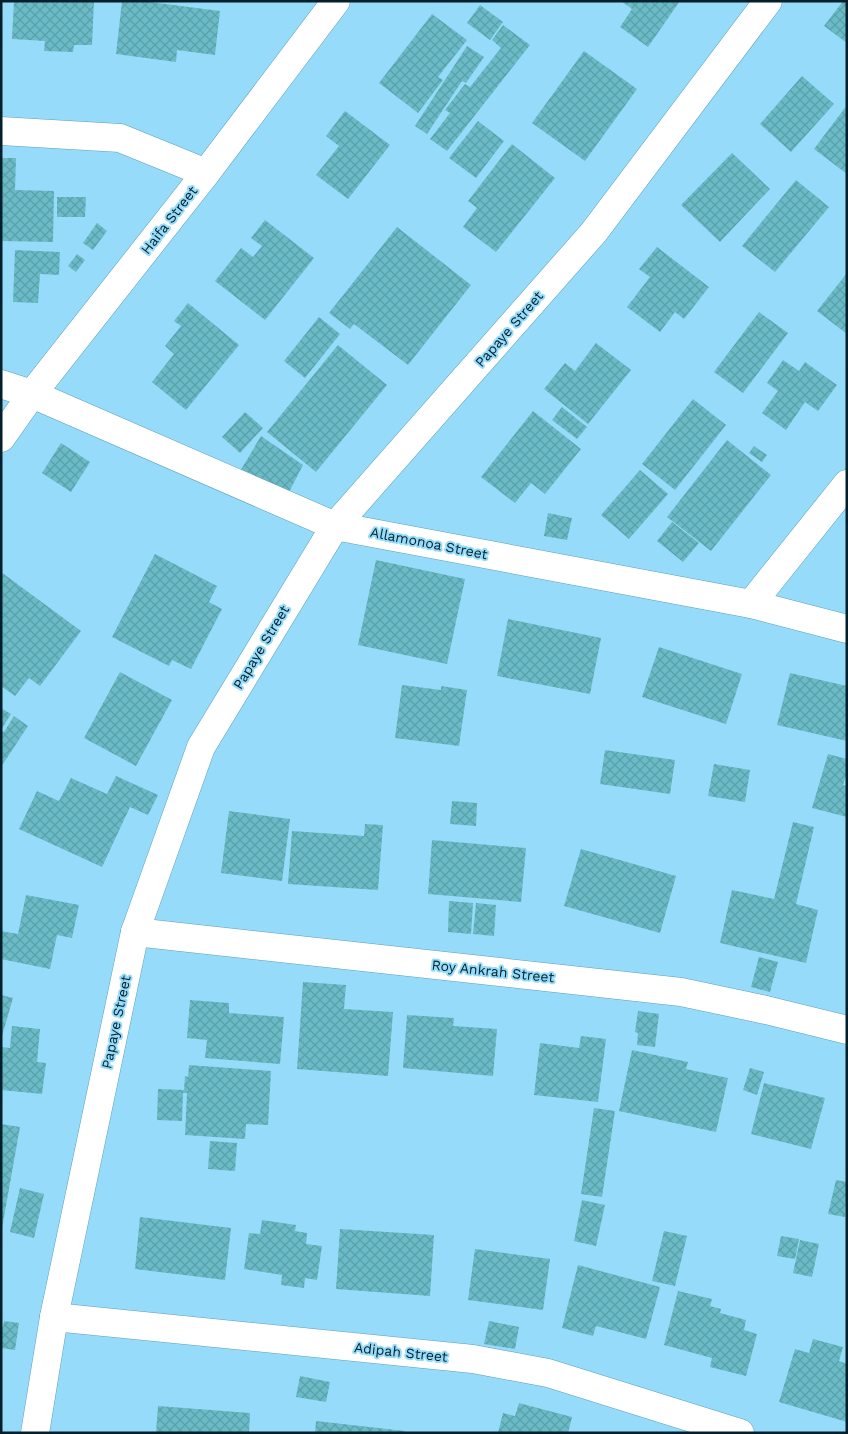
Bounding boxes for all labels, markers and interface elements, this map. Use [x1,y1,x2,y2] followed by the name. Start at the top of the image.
[138,183,200,257] street label: Haifa Street
[472,288,546,370] street label: Papaye Street
[369,524,489,562] street label: Allamonoa Street
[230,602,292,692] street label: Papaye Street
[431,957,555,985] street label: Roy Ankrah Street
[98,974,134,1070] street label: Papaye Street
[353,1339,449,1365] street label: Adipah Street

